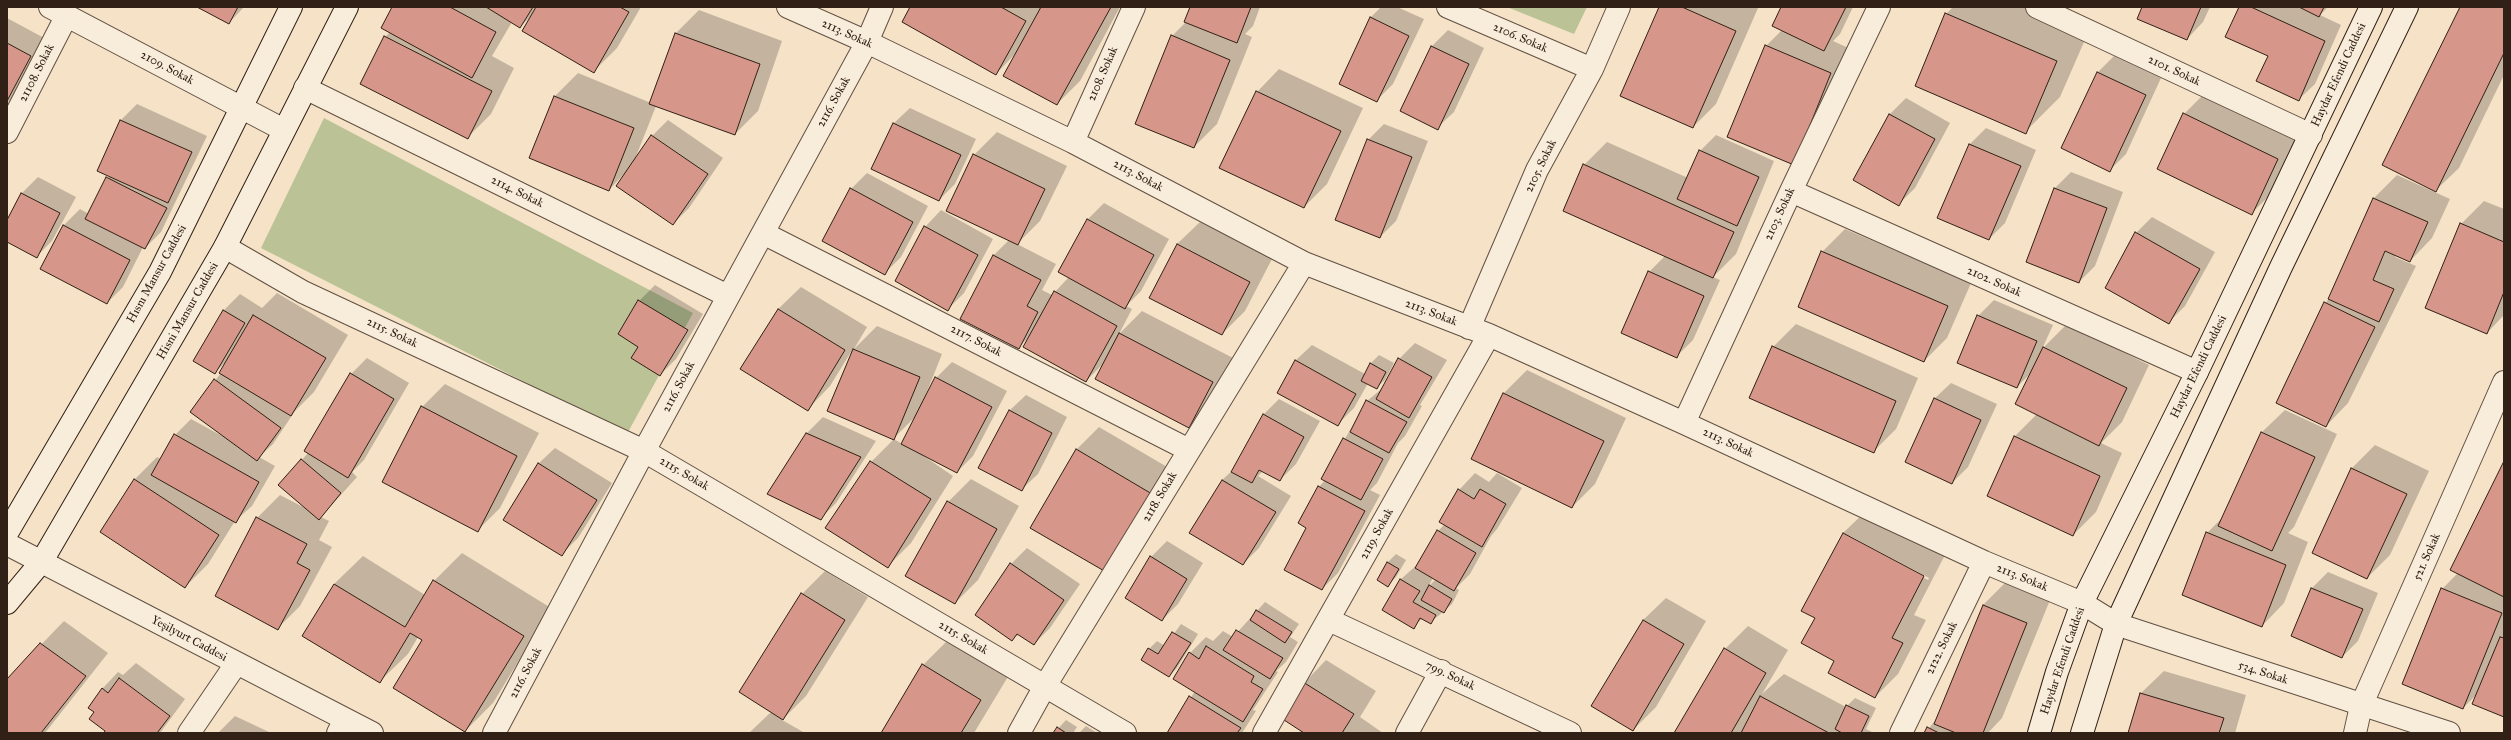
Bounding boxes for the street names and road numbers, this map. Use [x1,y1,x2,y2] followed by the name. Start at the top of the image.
[819,16,875,52] street label: 2113. Sokak
[1490,20,1550,56] street label: 2106. Sokak
[2309,21,2369,129] street label: Haydar Efendi Caddesi
[16,42,58,104] street label: 21108. Sokak
[1085,44,1121,104] street label: 2108. Sokak
[138,48,196,88] street label: 2109. Sokak
[2145,53,2203,89] street label: 2101. Sokak
[814,74,854,130] street label: 2116. Sokak
[1522,137,1560,195] street label: 2105. Sokak
[1111,157,1165,195] street label: 2113. Sokak
[488,173,546,211] street label: 2114. Sokak
[1762,185,1798,243] street label: 2103. Sokak
[124,222,190,326] street label: Hısnı Mansur Caddesi
[154,260,222,362] street label: Hisni Mansur Caddesi
[1965,264,2023,300] street label: 2102. Sokak
[1403,297,1459,329] street label: 2113. Sokak
[2168,313,2230,421] street label: Haydar Efendi Caddesi
[364,315,420,351] street label: 2115. Sokak
[948,322,1004,360] street label: 2117. Sokak
[660,359,698,415] street label: 2116. Sokak
[1700,425,1756,461] street label: 2113. Sokak
[657,454,711,494] street label: 2115. Sokak
[1139,469,1181,525] street label: 2118. Sokak
[1357,506,1397,562] street label: 2119. Sokak
[2410,531,2444,583] street label: 521. Sokak
[1994,561,2050,595] street label: 2113. Sokak
[2038,605,2088,717] street label: Haydar Efendi Caddesi
[149,613,229,665] street label: Yeşilyurt Caddesi
[936,618,990,658] street label: 2115. Sokak
[1923,619,1961,677] street label: 2122. Sokak
[507,645,545,701] street label: 2116. Sokak
[1423,658,1477,694] street label: 799. Sokak
[2236,658,2290,688] street label: 534. Sokak

